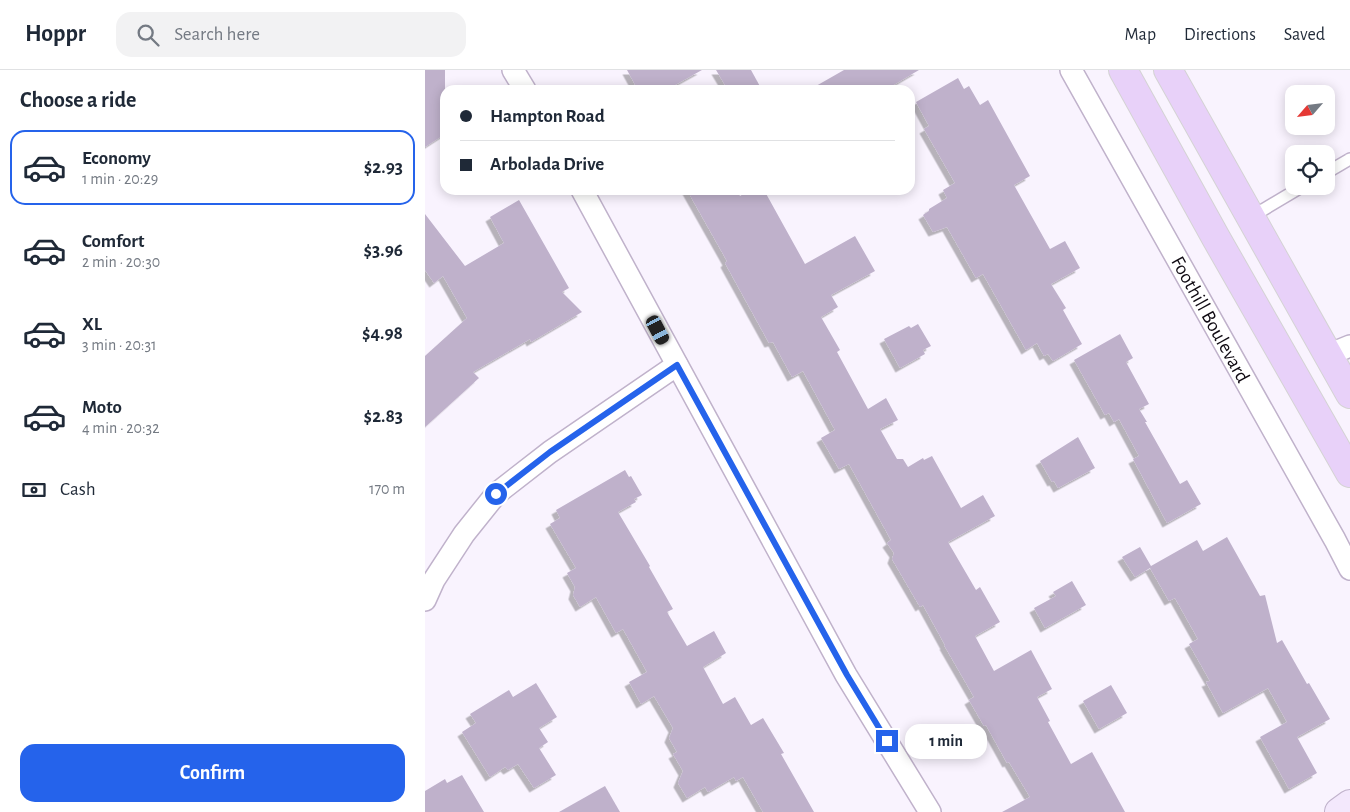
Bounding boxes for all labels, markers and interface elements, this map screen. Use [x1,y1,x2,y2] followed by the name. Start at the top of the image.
[116,12,466,57] search box
[134,21,162,49] icon: search
[25,22,86,46] text: Hoppr
[174,25,260,44] text: Search here
[1125,26,1156,44] text: Map
[1184,26,1256,44] text: Directions
[1284,26,1325,44] text: Saved
[1285,85,1335,135] north arrow
[1285,85,1335,195] map controls
[20,89,136,111] text: Choose a ride
[490,107,605,126] text: Hampton Road
[22,145,67,190] icon: car
[1285,145,1335,195] button: locate
[82,149,151,168] text: Economy
[490,155,604,174] text: Arbolada Drive
[364,158,403,177] text: $2.93
[82,171,158,187] text: 1 min · 20:29
[22,228,67,273] icon: car
[82,232,144,251] text: Comfort
[364,241,403,260] text: $3.96
[1167,253,1253,386] street label: Foothill Boulevard
[82,254,160,270] text: 2 min · 20:30
[22,311,67,356] icon: car
[644,313,671,347] car
[82,315,102,334] text: XL
[362,324,403,343] text: $4.98
[82,337,157,353] text: 3 min · 20:31
[22,394,67,439] icon: car
[82,398,122,417] text: Moto
[364,407,403,426] text: $2.83
[82,420,159,436] text: 4 min · 20:32
[20,476,48,504] icon: cash
[60,480,96,499] text: Cash
[369,481,405,497] text: 170 m
[485,483,507,505] route start
[905,724,987,758] callout: 1 min
[876,730,898,752] route end
[929,733,963,749] text: 1 min
[20,744,405,802] button: Confirm

